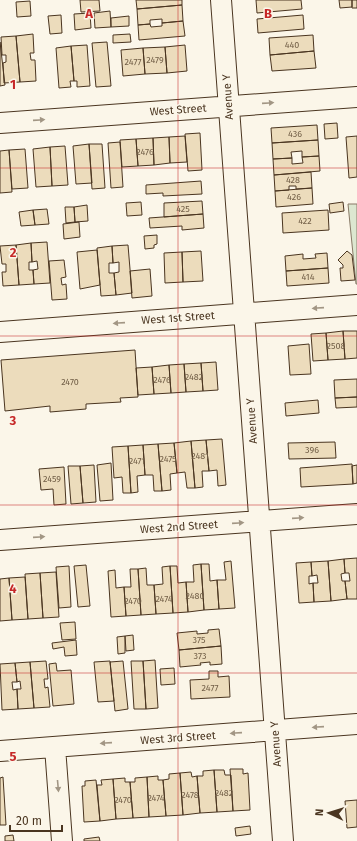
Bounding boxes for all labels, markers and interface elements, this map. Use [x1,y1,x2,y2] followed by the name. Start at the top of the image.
[84,6,93,21] text: A
[264,6,272,21] text: B
[285,40,299,50] house number: 440
[146,55,164,65] house number: 2479
[125,57,141,67] house number: 2477
[220,74,236,120] street label: Avenue Y
[10,77,16,92] text: 1
[262,100,274,107] one-way arrow
[149,102,207,118] street label: West Street
[33,117,45,124] one-way arrow
[288,129,302,139] house number: 436
[136,147,154,157] house number: 2476
[286,175,300,185] house number: 428
[287,192,301,202] house number: 426
[176,204,190,214] house number: 425
[298,216,312,226] house number: 422
[10,245,17,260] text: 2
[302,272,315,282] house number: 414
[312,305,324,312] one-way arrow
[141,309,215,327] street label: West 1st Street
[113,319,125,326] one-way arrow
[327,341,346,351] house number: 2508
[185,372,203,382] house number: 2482
[153,375,171,385] house number: 2476
[61,377,79,387] house number: 2470
[244,398,260,444] street label: Avenue Y
[9,413,17,428] text: 3
[305,445,319,455] house number: 396
[191,451,209,461] house number: 2481
[159,454,177,464] house number: 2475
[129,456,145,466] house number: 2471
[43,474,61,484] house number: 2459
[292,515,304,522] one-way arrow
[140,518,218,536] street label: West 2nd Street
[232,519,244,526] one-way arrow
[33,534,45,541] one-way arrow
[9,581,17,596] text: 4
[186,591,204,601] house number: 2480
[155,594,173,604] house number: 2474
[124,596,142,606] house number: 2470
[193,635,206,645] house number: 375
[194,651,206,661] house number: 373
[202,683,218,693] house number: 2477
[268,721,284,767] street label: Avenue Y
[312,723,324,730] one-way arrow
[140,729,216,747] street label: West 3rd Street
[230,730,242,737] one-way arrow
[100,740,112,747] one-way arrow
[10,749,17,764] text: 5
[54,780,61,792] one-way arrow
[215,788,233,798] house number: 2482
[181,790,199,800] house number: 2478
[147,793,165,803] house number: 2474
[309,793,349,833] north arrow
[114,795,132,805] house number: 2470
[10,807,62,833] scale bar
[313,808,326,816] text: N
[16,814,42,828] text: 20 m

